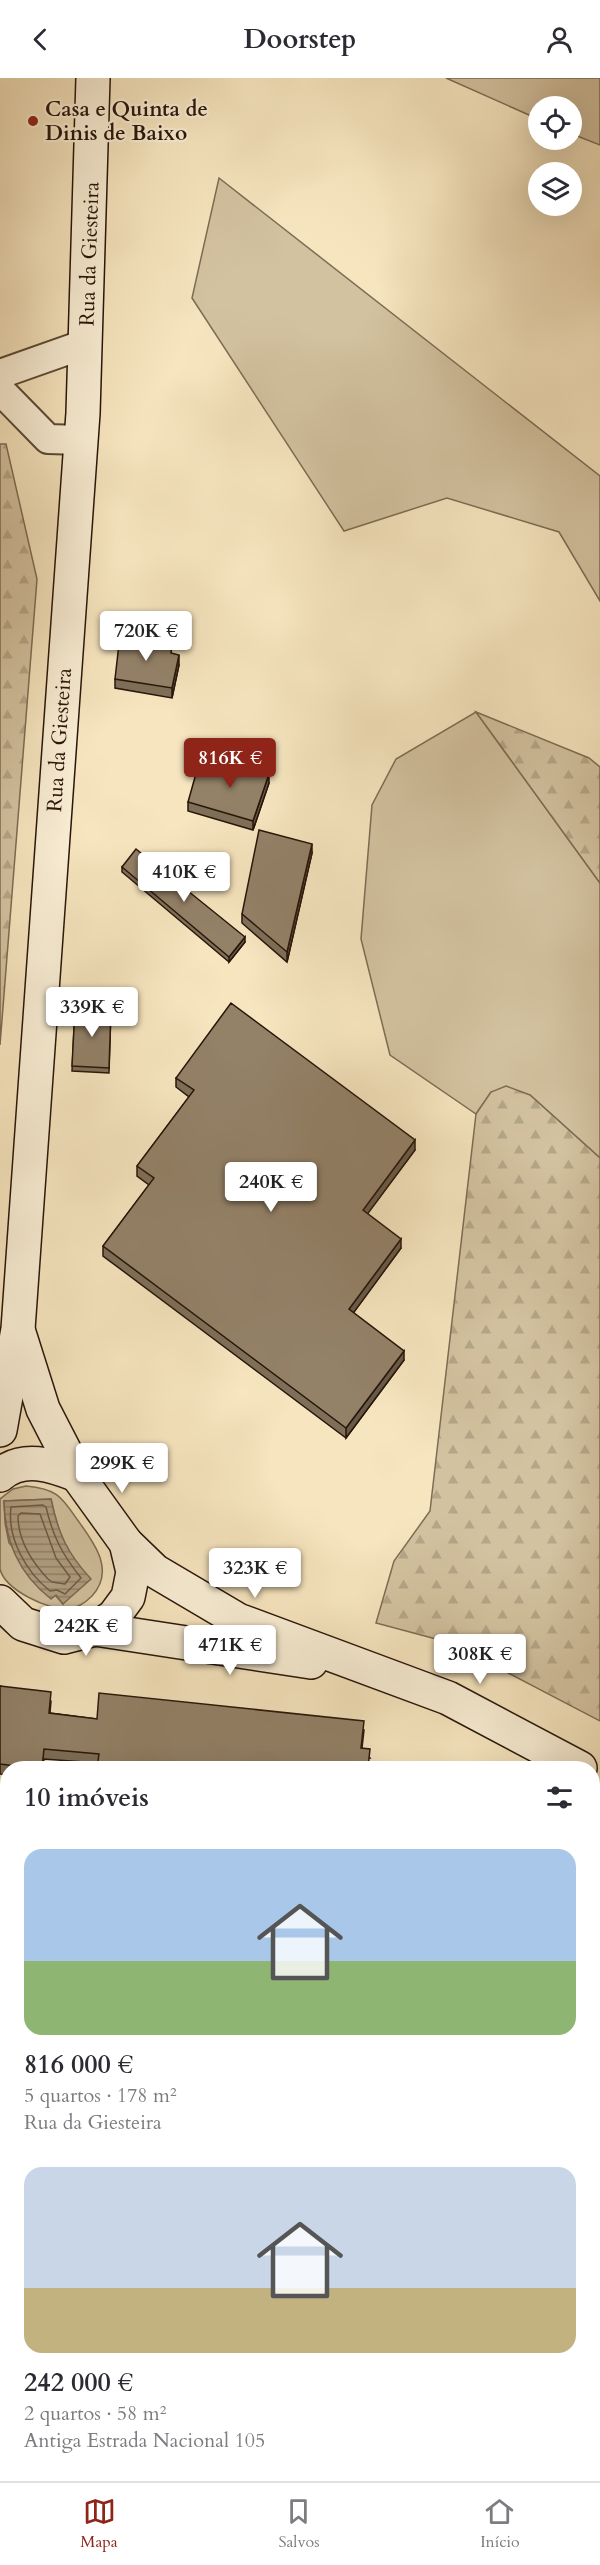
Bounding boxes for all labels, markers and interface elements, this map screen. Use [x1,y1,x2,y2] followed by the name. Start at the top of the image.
[244,21,356,58] text: Doorstep
[24,23,57,56] icon: back
[543,23,576,56] icon: person
[45,95,208,148] place label: Casa e Quinta de Dinis de Baixo
[528,96,582,216] map controls
[528,96,582,150] button: locate
[26,114,40,128] marker: Casa e Quinta de Dinis de Baixo
[528,162,582,216] button: layers
[72,181,107,327] street label: Rua da Giesteira
[97,611,195,662] pin: 720K €
[114,617,178,644] text: 720K €
[40,667,79,813] street label: Rua da Giesteira
[181,738,279,789] pin: 816K €
[198,744,262,771] text: 816K €
[135,852,233,903] pin: 410K €
[152,858,216,885] text: 410K €
[43,987,141,1038] pin: 339K €
[60,993,124,1020] text: 339K €
[222,1162,320,1213] pin: 240K €
[239,1168,303,1195] text: 240K €
[73,1443,171,1494] pin: 299K €
[90,1449,154,1476] text: 299K €
[206,1548,304,1599] pin: 323K €
[223,1554,287,1581] text: 323K €
[37,1606,135,1657] pin: 242K €
[54,1612,118,1639] text: 242K €
[181,1625,279,1676] pin: 471K €
[198,1631,262,1658] text: 471K €
[431,1634,529,1685] pin: 308K €
[448,1640,512,1667] text: 308K €
[24,1780,149,1815] text: 10 imóveis
[543,1781,576,1814] icon: filters
[246,1888,354,1996] icon: home
[24,2047,133,2082] text: 816 000 €
[24,2082,177,2109] text: 5 quartos · 178 m²
[24,2109,162,2136] text: Rua da Giesteira
[246,2206,354,2314] icon: home
[24,2365,133,2400] text: 242 000 €
[24,2400,166,2427] text: 2 quartos · 58 m²
[24,2427,265,2454] text: Antiga Estrada Nacional 105
[80,2495,118,2553] tab: Mapa
[278,2495,320,2553] tab: Salvos
[480,2495,520,2553] tab: Início

